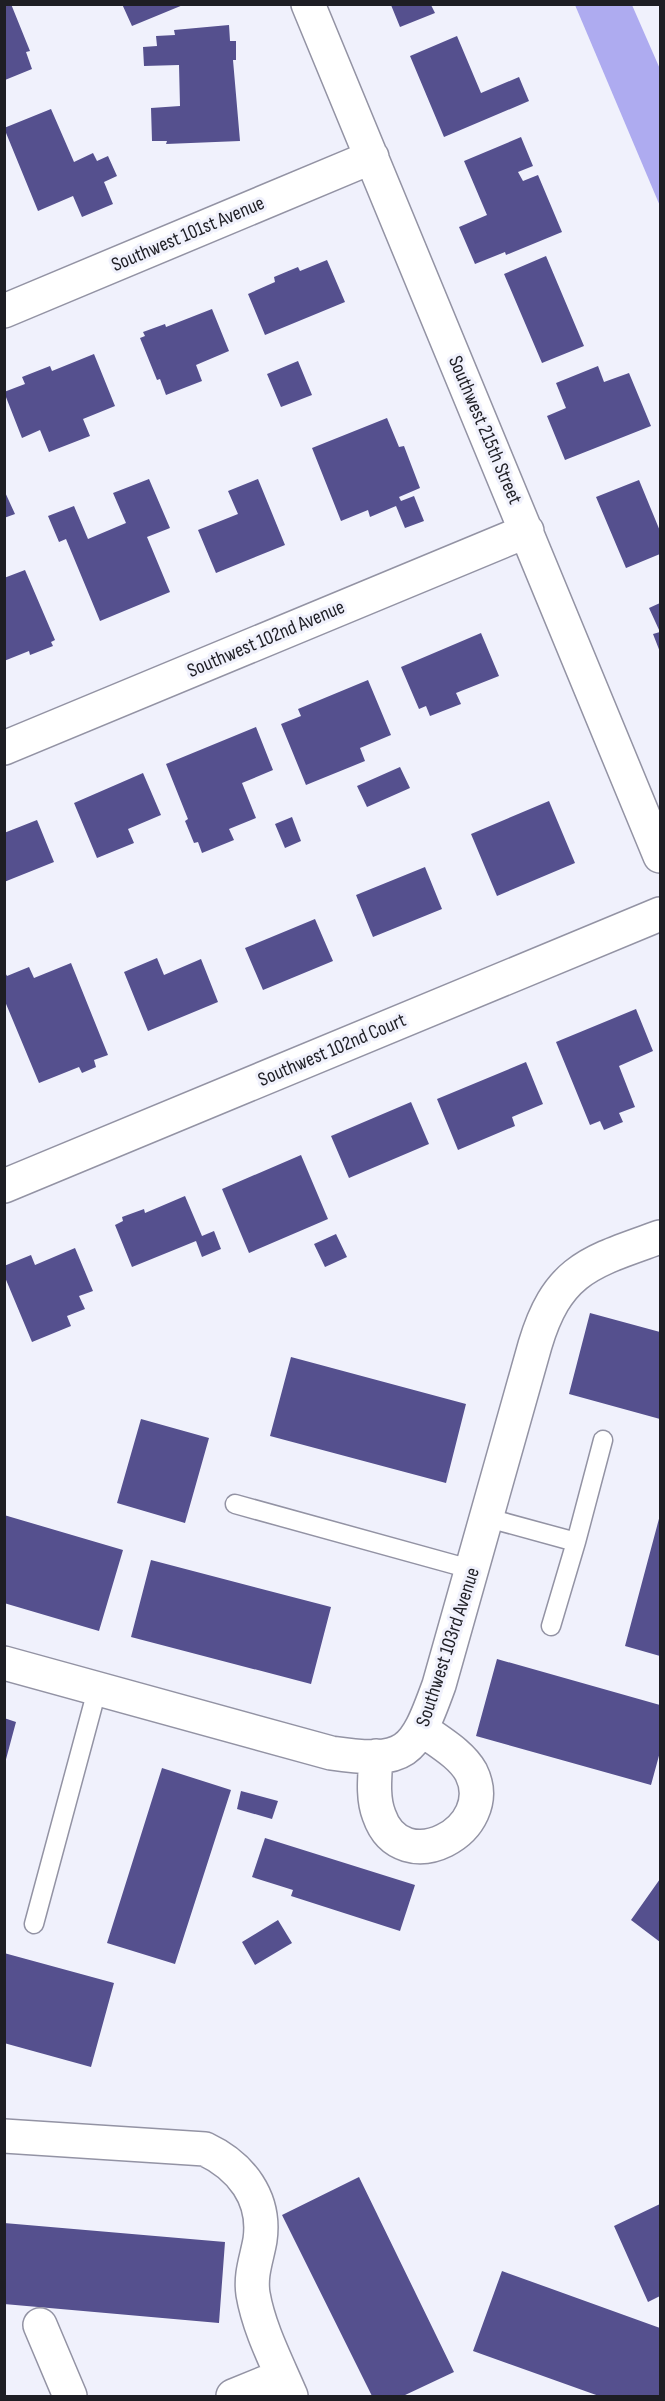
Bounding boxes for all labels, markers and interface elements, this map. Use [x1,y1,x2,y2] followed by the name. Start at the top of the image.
[108,191,268,277] street label: Southwest 101st Avenue
[443,352,527,508] street label: Southwest 215th Street
[184,595,348,683] street label: Southwest 102nd Avenue
[255,1008,409,1092] street label: Southwest 102nd Court
[411,1565,485,1729] street label: Southwest 103rd Avenue

